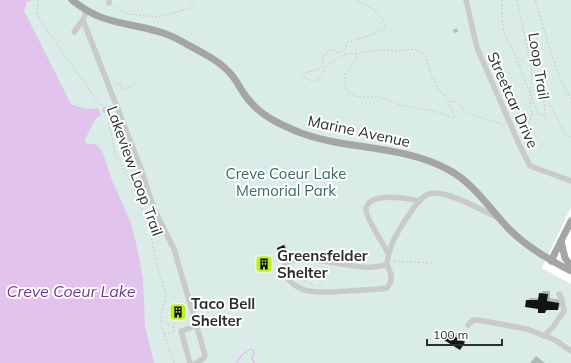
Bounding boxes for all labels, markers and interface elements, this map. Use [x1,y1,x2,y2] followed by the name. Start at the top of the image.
[524,31,554,101] street label: Loop Trail
[483,49,543,151] street label: Streetcar Drive
[103,103,167,239] street label: Lakeview Loop Trail
[306,111,412,151] street label: Marine Avenue
[226,164,346,200] park label: Creve Coeur Lake Memorial Park
[277,246,368,282] place label: Greensfelder Shelter
[254,254,274,274] building icon: Greensfelder Shelter
[6,281,136,301] water label: Creve Coeur Lake
[191,294,255,330] place label: Taco Bell Shelter
[168,302,188,322] building icon: Taco Bell Shelter
[427,321,502,347] scale bar
[433,327,468,342] text: 100 m

